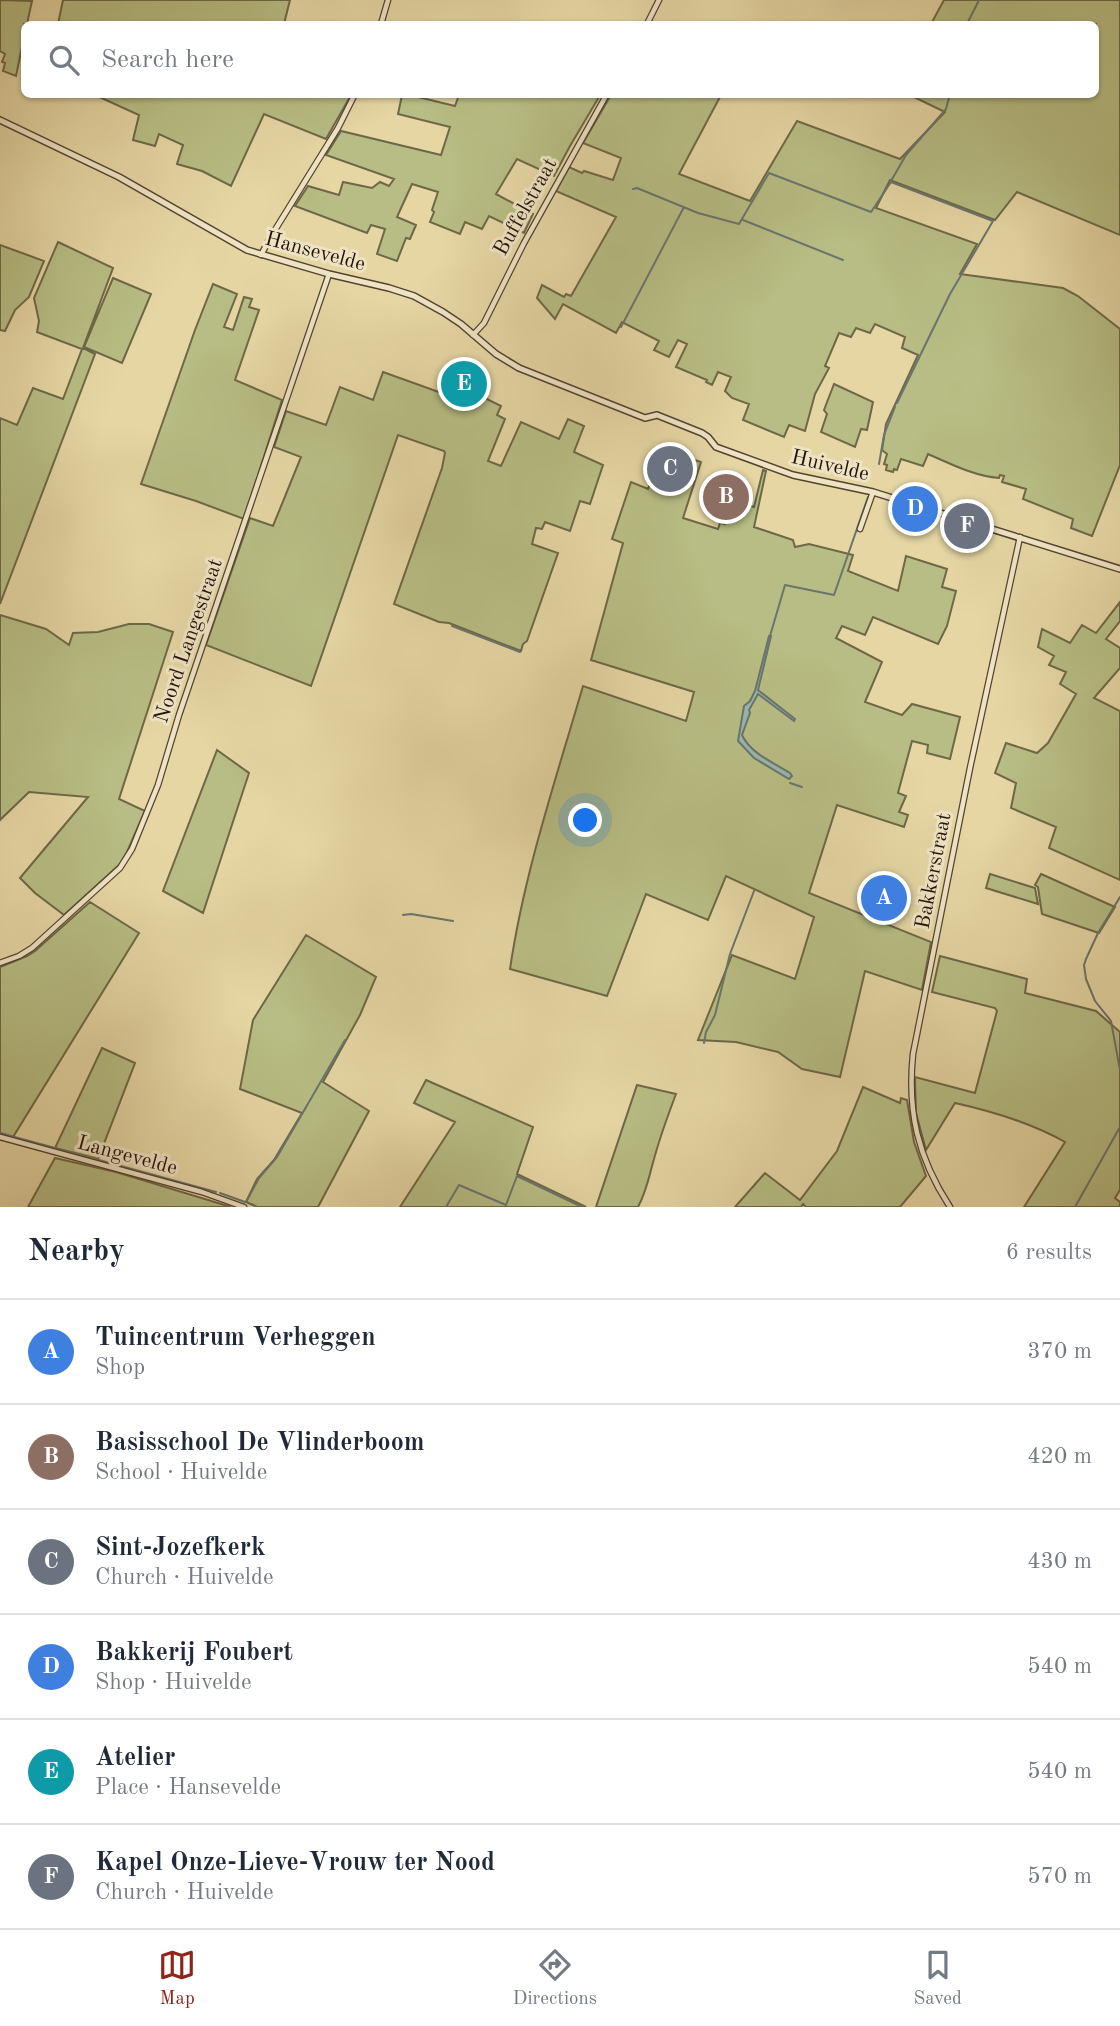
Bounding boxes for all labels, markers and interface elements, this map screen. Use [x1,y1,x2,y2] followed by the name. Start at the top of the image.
[21,21,1099,98] search box
[45,41,83,79] icon: search
[101,47,234,73] text: Search here
[491,155,561,259] street label: Buffelstraat
[262,229,368,275] street label: Hansevelde
[441,358,487,410] pin: E
[647,443,693,495] pin: C
[789,447,871,485] street label: Huivelde
[703,471,749,523] pin: B
[892,483,938,535] pin: D
[944,500,990,552] pin: F
[151,556,227,726] street label: Noord Langestraat
[568,803,602,837] your location
[912,811,956,931] street label: Bakkerstraat
[861,872,907,924] pin: A
[75,1133,179,1179] street label: Langevelde
[28,1237,125,1267] text: Nearby
[1006,1241,1092,1264] text: 6 results
[95,1325,376,1351] text: Tuincentrum Verheggen
[42,1340,60,1363] text: A
[1027,1340,1092,1363] text: 370 m
[95,1356,145,1379] text: Shop
[95,1430,425,1456] text: Basisschool De Vlinderboom
[43,1445,59,1468] text: B
[1027,1445,1092,1468] text: 420 m
[95,1461,267,1484] text: School · Huivelde
[95,1535,266,1561] text: Sint-Jozefkerk
[43,1550,59,1573] text: C
[1027,1550,1092,1573] text: 430 m
[95,1566,274,1589] text: Church · Huivelde
[95,1640,293,1666] text: Bakkerij Foubert
[42,1655,60,1678] text: D
[1027,1655,1092,1678] text: 540 m
[95,1671,252,1694] text: Shop · Huivelde
[95,1745,176,1771] text: Atelier
[43,1760,59,1783] text: E
[1027,1760,1092,1783] text: 540 m
[95,1776,281,1799] text: Place · Hansevelde
[95,1850,495,1876] text: Kapel Onze-Lieve-Vrouw ter Nood
[43,1865,59,1888] text: F
[1027,1865,1092,1888] text: 570 m
[95,1881,274,1904] text: Church · Huivelde
[158,1946,196,2011] tab: Map
[513,1946,597,2011] tab: Directions
[913,1946,962,2011] tab: Saved

